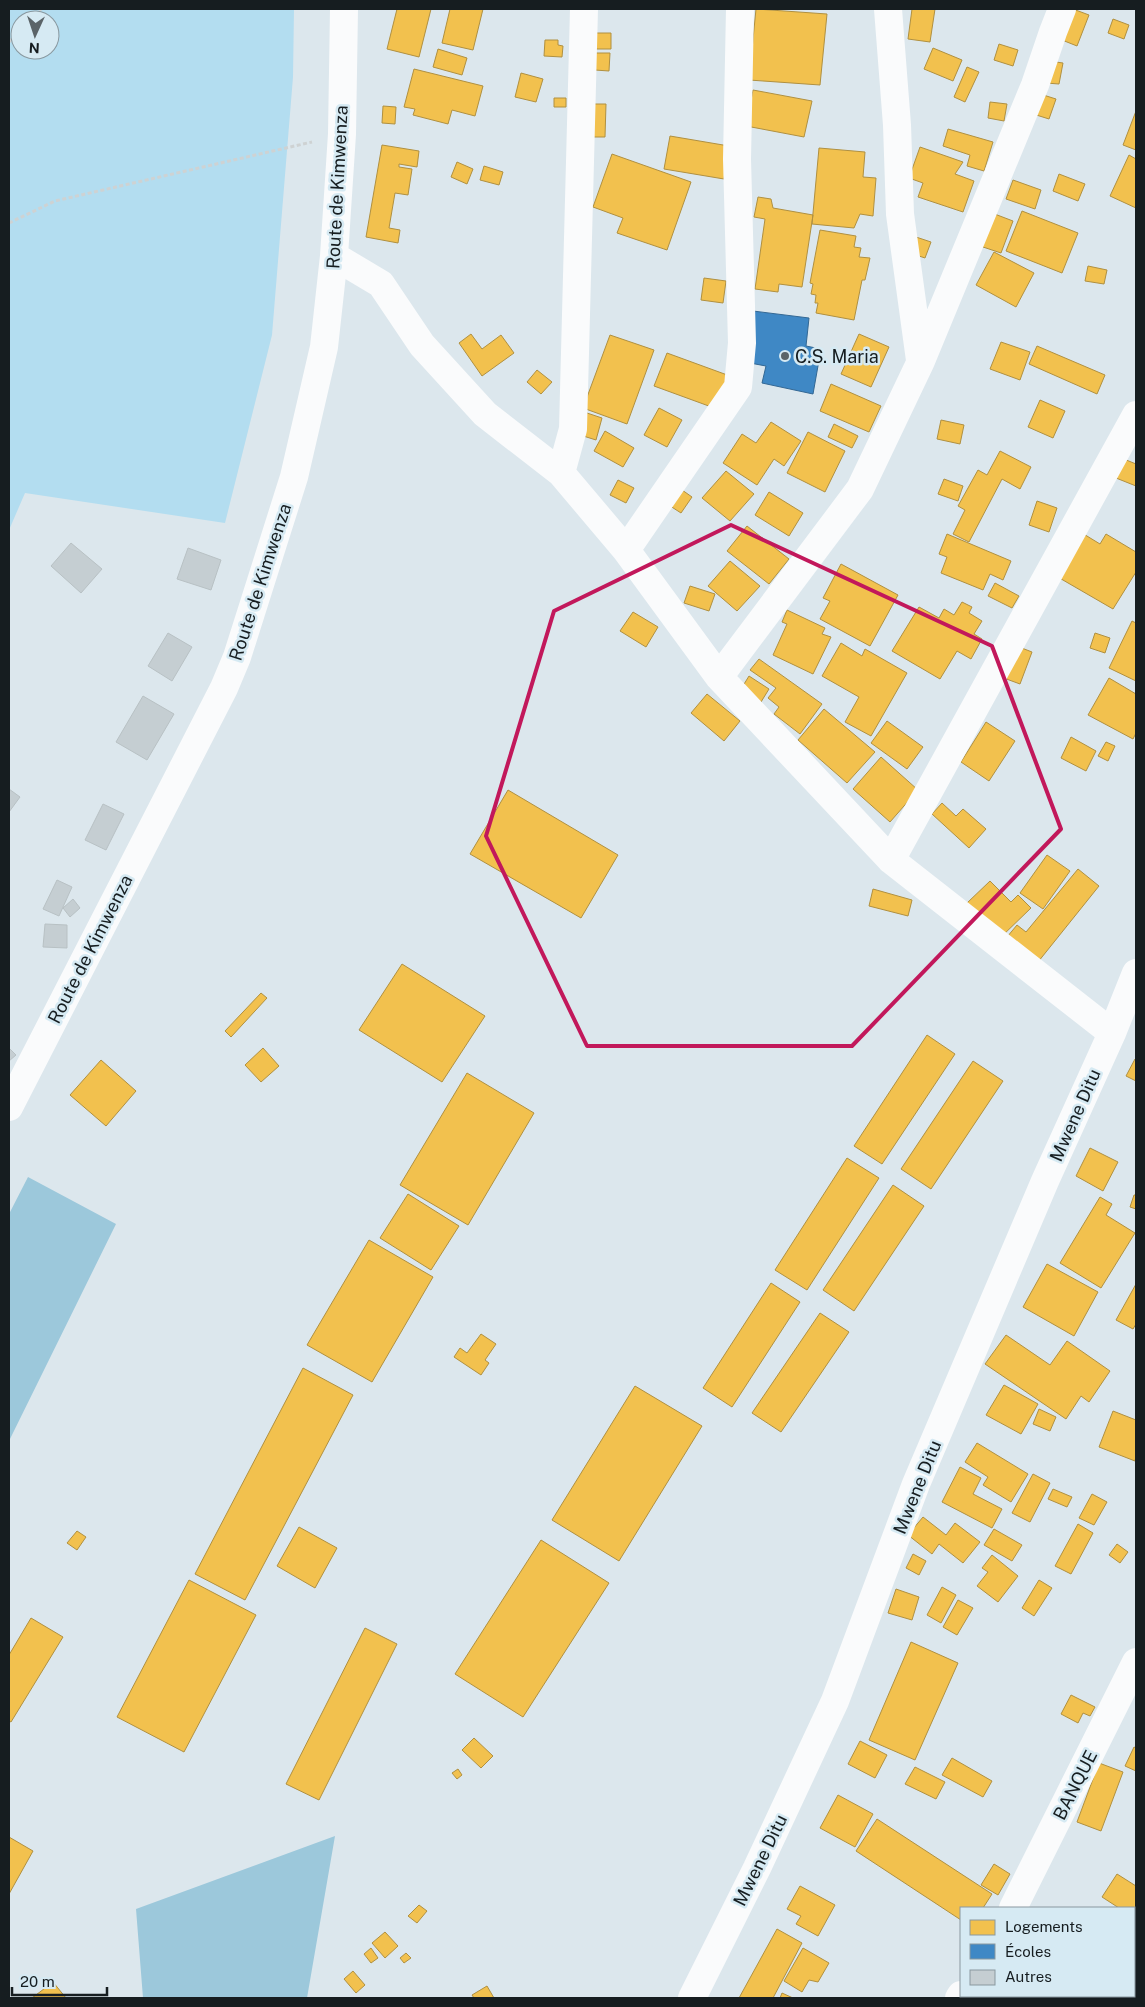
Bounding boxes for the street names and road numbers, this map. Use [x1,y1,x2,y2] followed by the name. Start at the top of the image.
[322,105,352,269] street label: Route de Kimwenza
[225,501,295,663] street label: Route de Kimwenza
[43,871,137,1027] street label: Route de Kimwenza
[1045,1065,1105,1165] street label: Mwene Ditu
[889,1437,945,1537] street label: Mwene Ditu
[1049,1747,1101,1823] street label: BANQUE
[729,1811,791,1909] street label: Mwene Ditu

